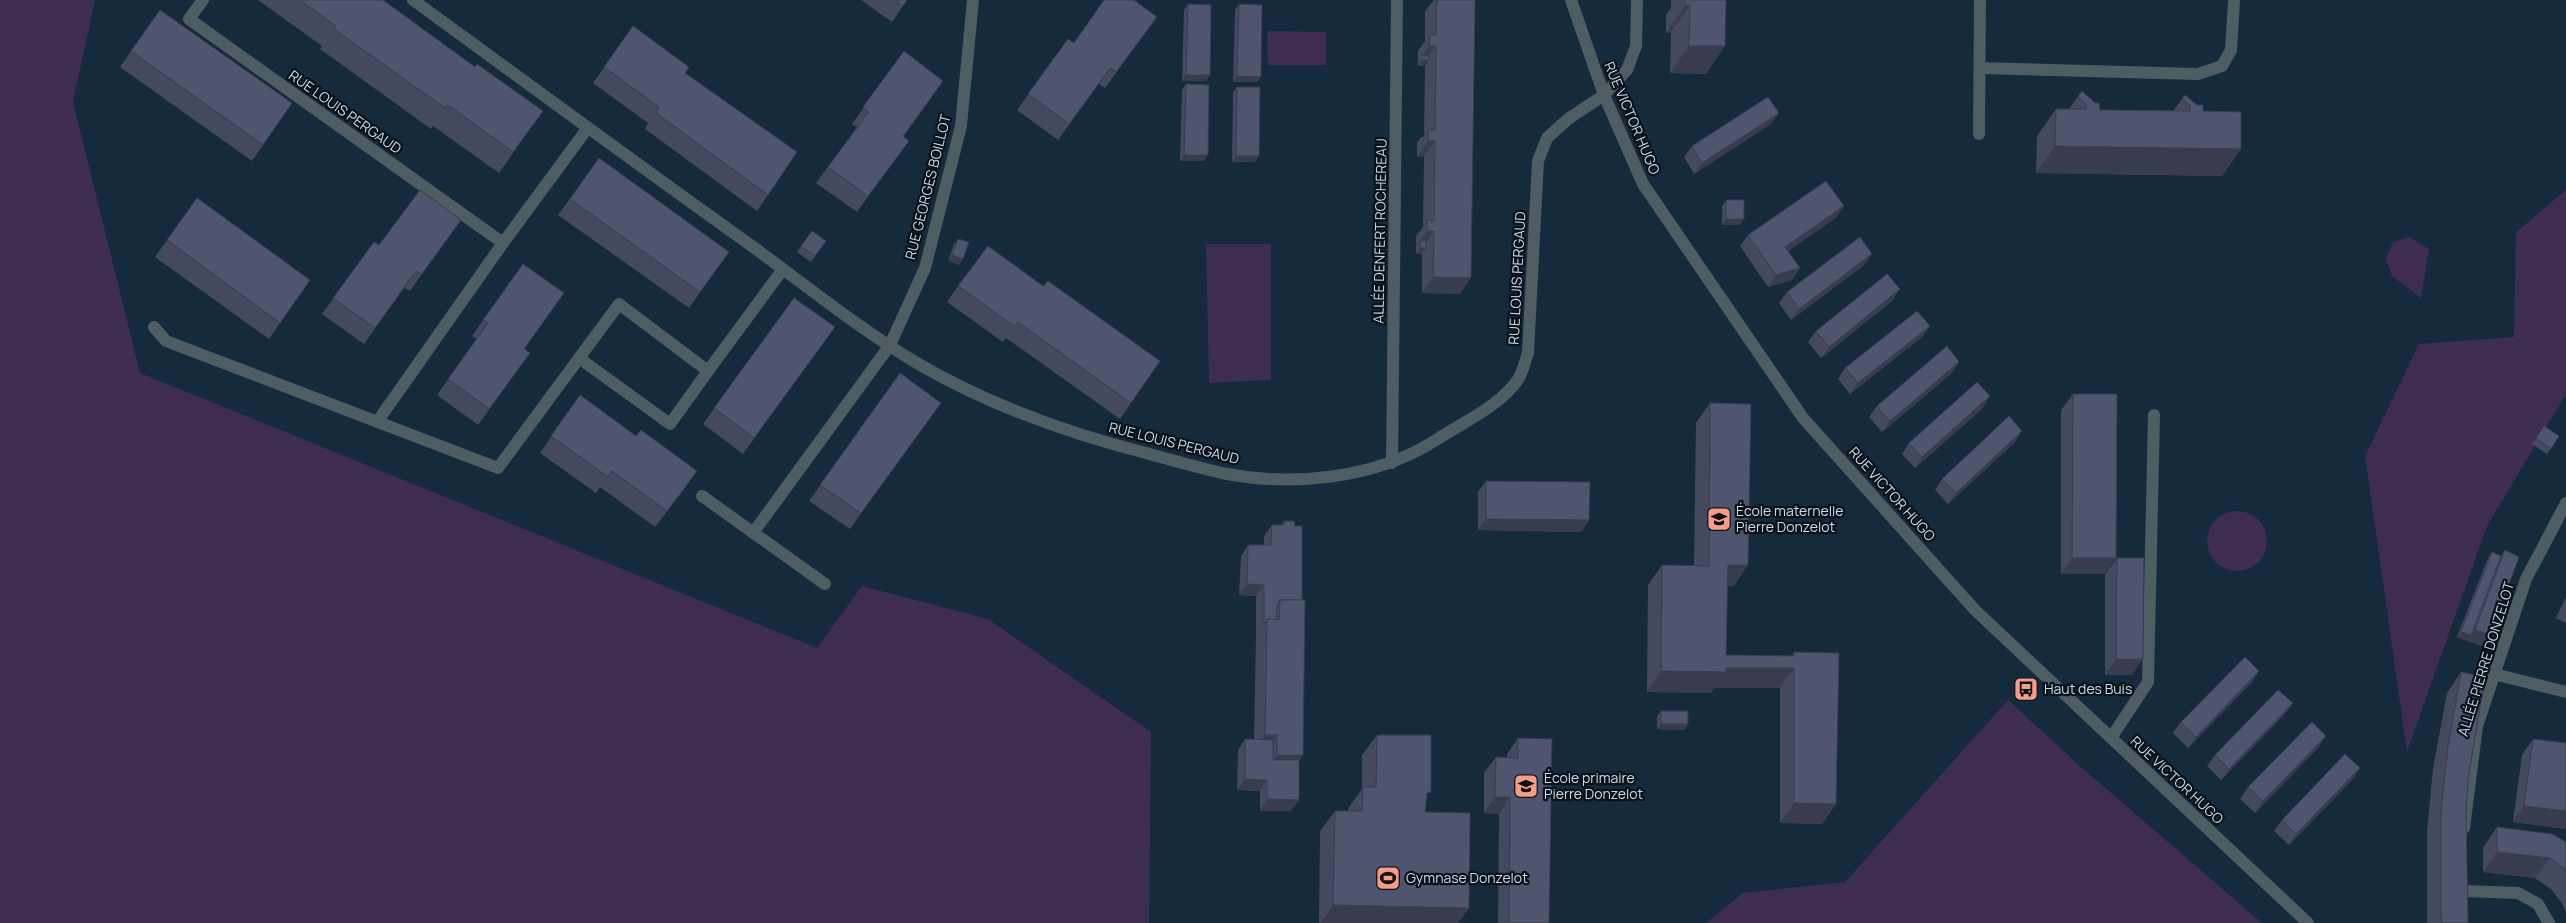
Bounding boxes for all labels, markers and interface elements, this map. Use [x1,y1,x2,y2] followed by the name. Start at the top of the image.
[1600,59,1665,177] street label: RUE VICTOR HUGO
[285,65,405,158] street label: RUE LOUIS PERGAUD
[900,112,955,261] street label: RUE GEORGES BOILLOT
[1368,138,1391,324] street label: ALLÉE DENFERT ROCHEREAU
[1504,211,1529,345] street label: RUE LOUIS PERGAUD
[1107,417,1241,468] street label: RUE LOUIS PERGAUD
[1845,442,1940,545] street label: RUE VICTOR HUGO
[1736,501,1843,536] place label: École maternelle Pierre Donzelot
[1706,506,1732,532] school or university icon: École maternelle Pierre Donzelot
[2453,579,2518,739] street label: ALLÉE PIERRE DONZELOT
[2013,676,2039,702] bus stop icon: Haut des Buis
[2044,679,2132,698] place label: Haut des Buis
[2127,732,2228,828] street label: RUE VICTOR HUGO
[1544,768,1643,803] place label: École primaire Pierre Donzelot
[1513,773,1539,799] school or university icon: École primaire Pierre Donzelot
[1375,865,1401,891] sports icon: Gymnase Donzelot
[1406,868,1528,887] place label: Gymnase Donzelot

